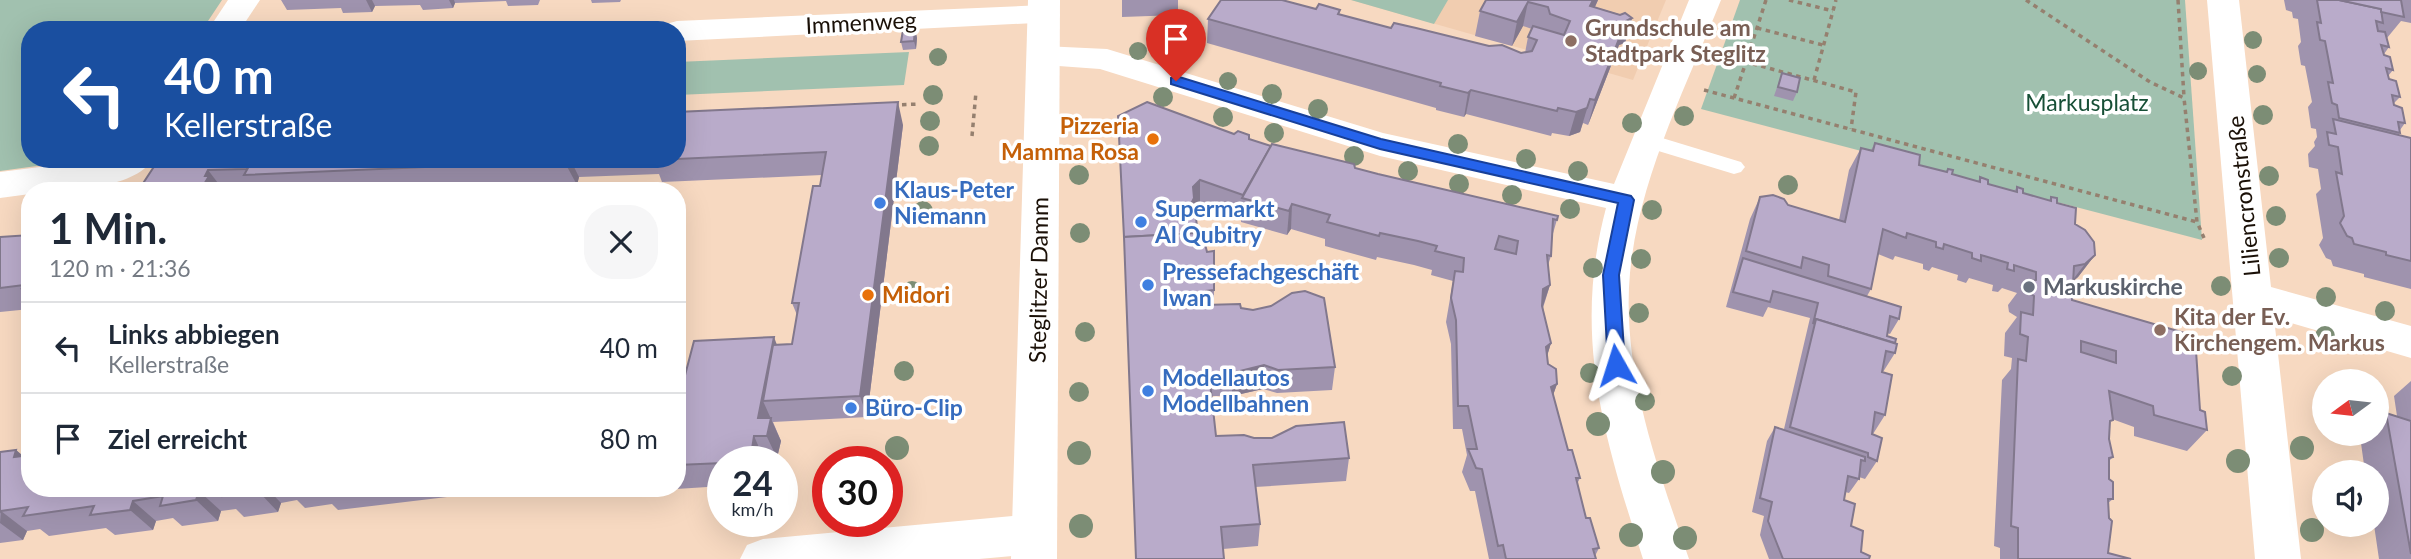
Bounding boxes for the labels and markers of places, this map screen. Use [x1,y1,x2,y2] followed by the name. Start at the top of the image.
[1146,9,1206,81] pin
[1585,13,1766,67] place label: Grundschule am Stadtpark Steglitz
[1563,33,1579,49] marker: Grundschule am Stadtpark Steglitz
[1001,111,1139,165] place label: Pizzeria Mamma Rosa
[1145,131,1161,147] marker: Pizzeria Mamma Rosa
[894,175,1014,229] place label: Klaus-Peter Niemann
[1154,194,1275,248] place label: Supermarkt Al Qubitry
[872,195,888,211] marker: Klaus-Peter Niemann
[1133,214,1149,230] marker: Supermarkt Al Qubitry
[1162,257,1360,311] place label: Pressefachgeschäft Iwan
[2043,272,2183,300] place label: Markuskirche
[1140,277,1156,293] marker: Pressefachgeschäft Iwan
[2021,279,2037,295] marker: Markuskirche
[882,280,950,308] place label: Midori
[860,287,876,303] marker: Midori
[2174,302,2385,356] place label: Kita der Ev. Kirchengem. Markus
[2152,322,2168,338] marker: Kita der Ev. Kirchengem. Markus
[1162,363,1309,417] place label: Modellautos Modellbahnen
[1140,383,1156,399] marker: Modellautos Modellbahnen
[865,393,963,421] place label: Büro-Clip
[843,400,859,416] marker: Büro-Clip

